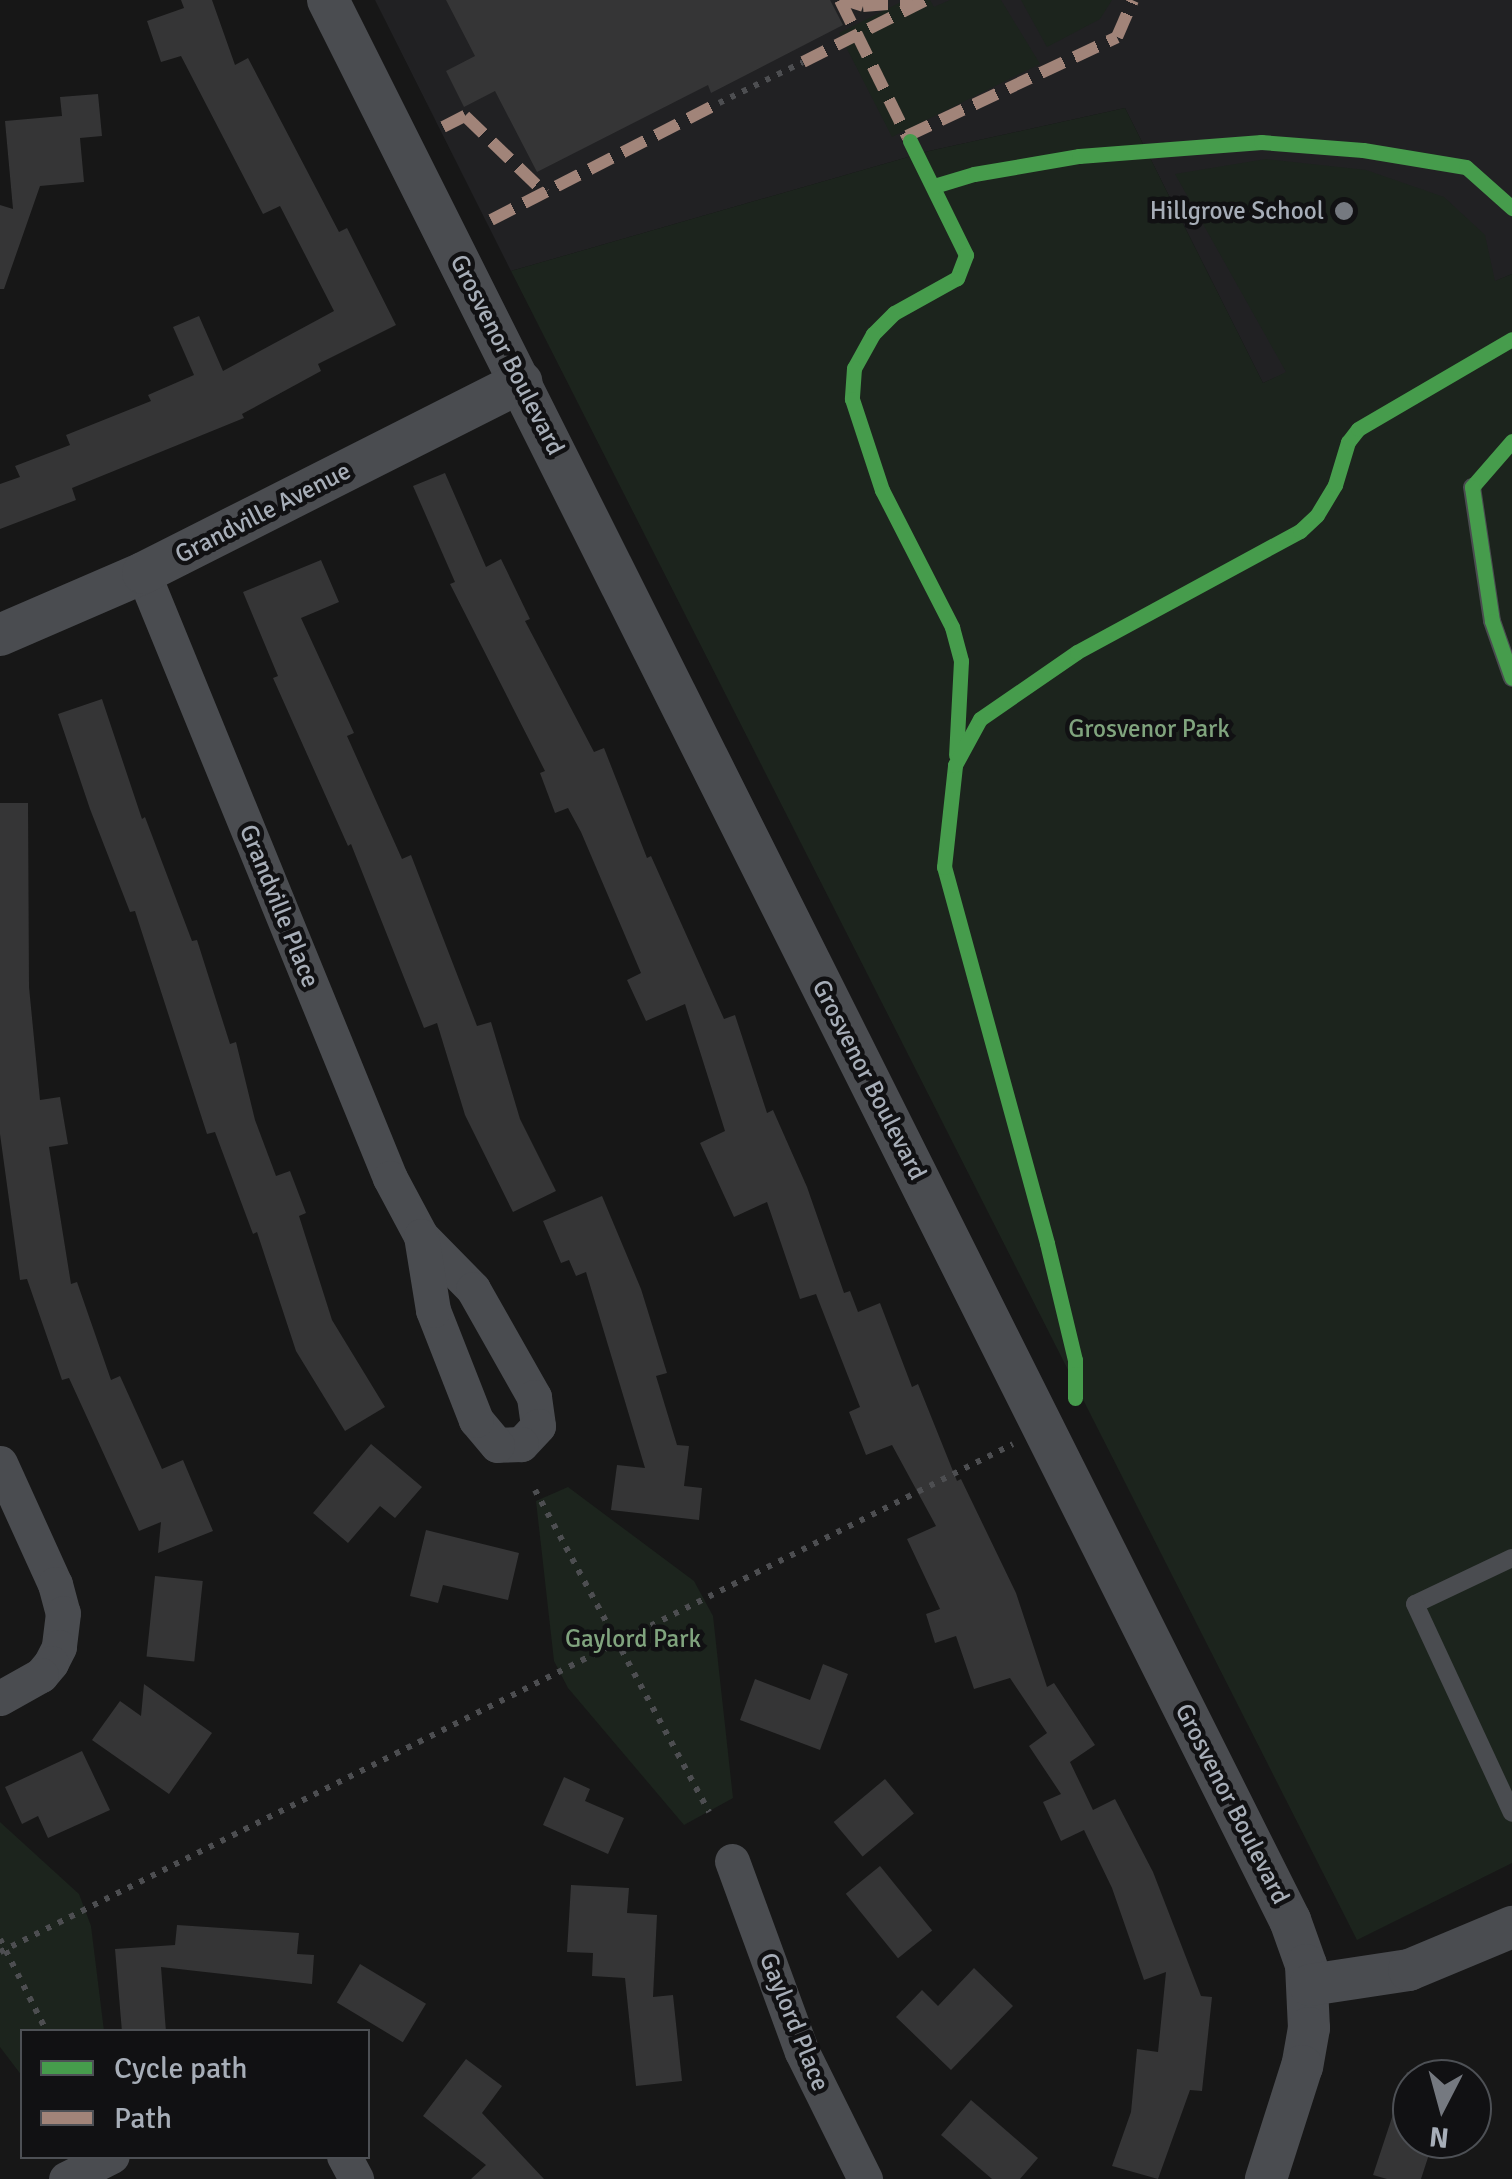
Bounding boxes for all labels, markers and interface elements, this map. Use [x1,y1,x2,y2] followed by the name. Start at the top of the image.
[1150,196,1324,226] place label: Hillgrove School
[1333,200,1355,222] marker: Hillgrove School
[443,250,571,460] street label: Grosvenor Boulevard
[170,456,356,570] street label: Grandville Avenue
[1068,714,1230,744] park label: Grosvenor Park
[233,820,325,992] street label: Grandville Place
[805,975,933,1185] street label: Grosvenor Boulevard
[565,1624,701,1654] park label: Gaylord Park
[1168,1699,1296,1909] street label: Grosvenor Boulevard
[753,1949,835,2095] street label: Gaylord Place
[20,2029,370,2159] legend
[114,2050,248,2087] text: Cycle path
[1392,2059,1492,2159] north arrow
[114,2100,172,2137] text: Path
[1428,2119,1451,2155] text: N

